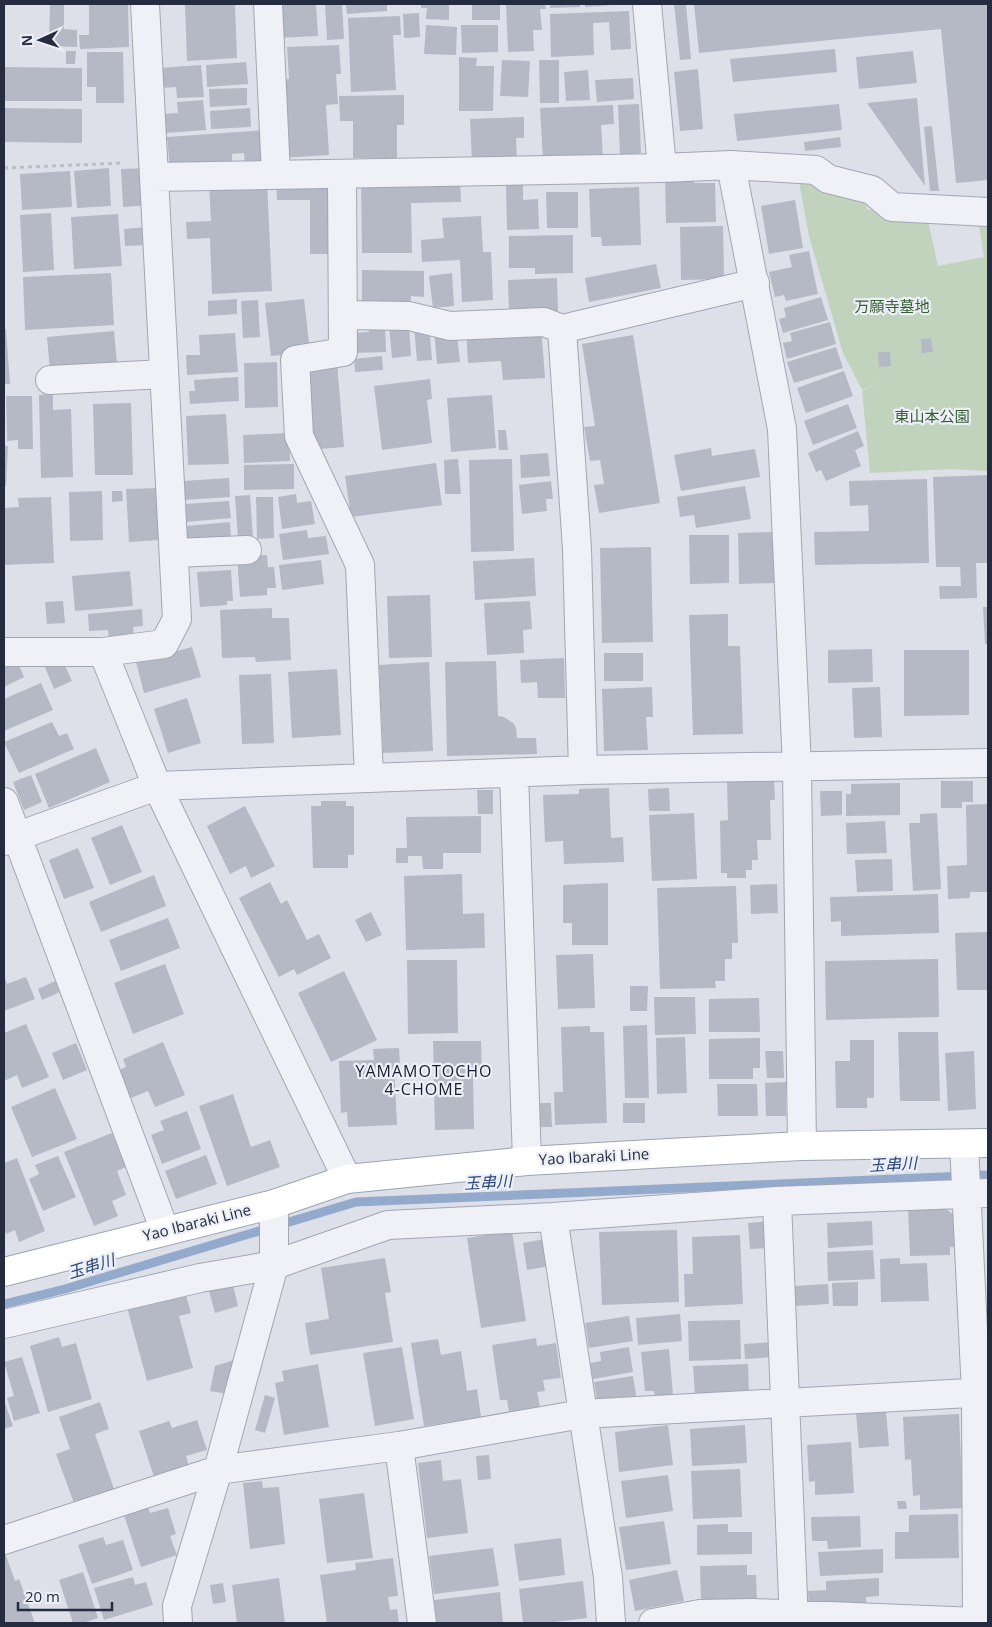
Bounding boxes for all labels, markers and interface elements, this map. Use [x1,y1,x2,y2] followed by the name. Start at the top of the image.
[15,15,65,65] north arrow
[17,35,36,47] text: N
[854,296,930,316] park label: 万願寺墓地
[894,406,970,426] park label: 東山本公園
[356,1060,492,1100] district label: YAMAMOTOCHO 4-CHOME
[538,1143,650,1169] street label: Yao Ibaraki Line
[868,1152,920,1176] water label: 玉串川
[463,1170,515,1194] water label: 玉串川
[141,1199,253,1245] street label: Yao Ibaraki Line
[65,1248,119,1284] water label: 玉串川
[18,1580,111,1612] scale bar
[25,1586,60,1606] text: 20 m

